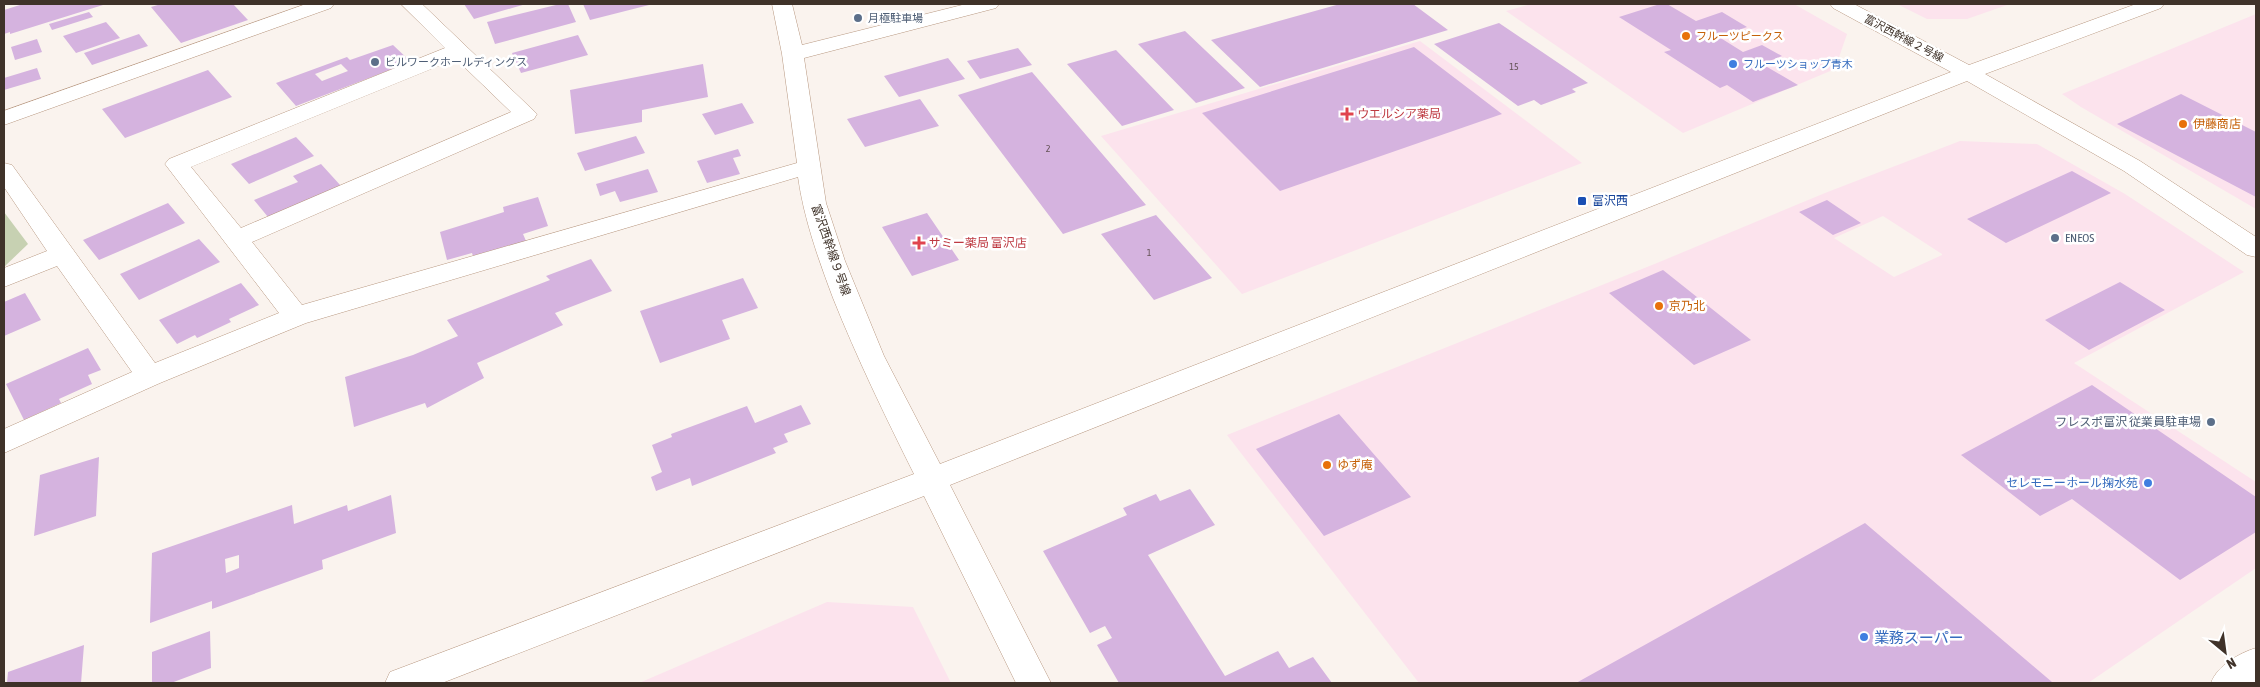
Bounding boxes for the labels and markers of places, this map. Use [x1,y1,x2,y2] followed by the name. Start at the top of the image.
[852,12,864,24] marker: 月極駐車場
[868,12,923,24] place label: 月極駐車場
[1680,30,1692,42] marker: フルーツピークス
[1696,30,1783,42] place label: フルーツピークス
[369,56,381,68] marker: ビルワークホールディングス
[385,56,527,68] place label: ビルワークホールディングス
[1727,58,1739,70] marker: フルーツショップ青木
[1743,58,1853,70] place label: フルーツショップ青木
[1357,107,1441,121] place label: ウエルシア薬局
[1341,108,1353,120] marker: ウエルシア薬局
[2193,117,2241,131] place label: 伊藤商店
[2177,118,2189,130] marker: 伊藤商店
[1592,194,1628,208] place label: 富沢西
[1576,195,1588,207] marker: 富沢西
[2065,231,2094,245] place label: ENEOS
[2049,232,2061,244] marker: ENEOS
[929,236,1027,250] place label: サミー薬局 富沢店
[913,237,925,249] marker: サミー薬局 富沢店
[1669,299,1705,313] place label: 京乃北
[1653,300,1665,312] marker: 京乃北
[2055,415,2201,429] place label: フレスポ富沢 従業員駐車場
[2205,416,2217,428] marker: フレスポ富沢 従業員駐車場
[1337,458,1373,472] place label: ゆず庵
[1321,459,1333,471] marker: ゆず庵
[2006,476,2138,490] place label: セレモニーホール掬水苑
[2142,477,2154,489] marker: セレモニーホール掬水苑
[1874,629,1964,646] place label: 業務スーパー
[1858,631,1870,643] marker: 業務スーパー

